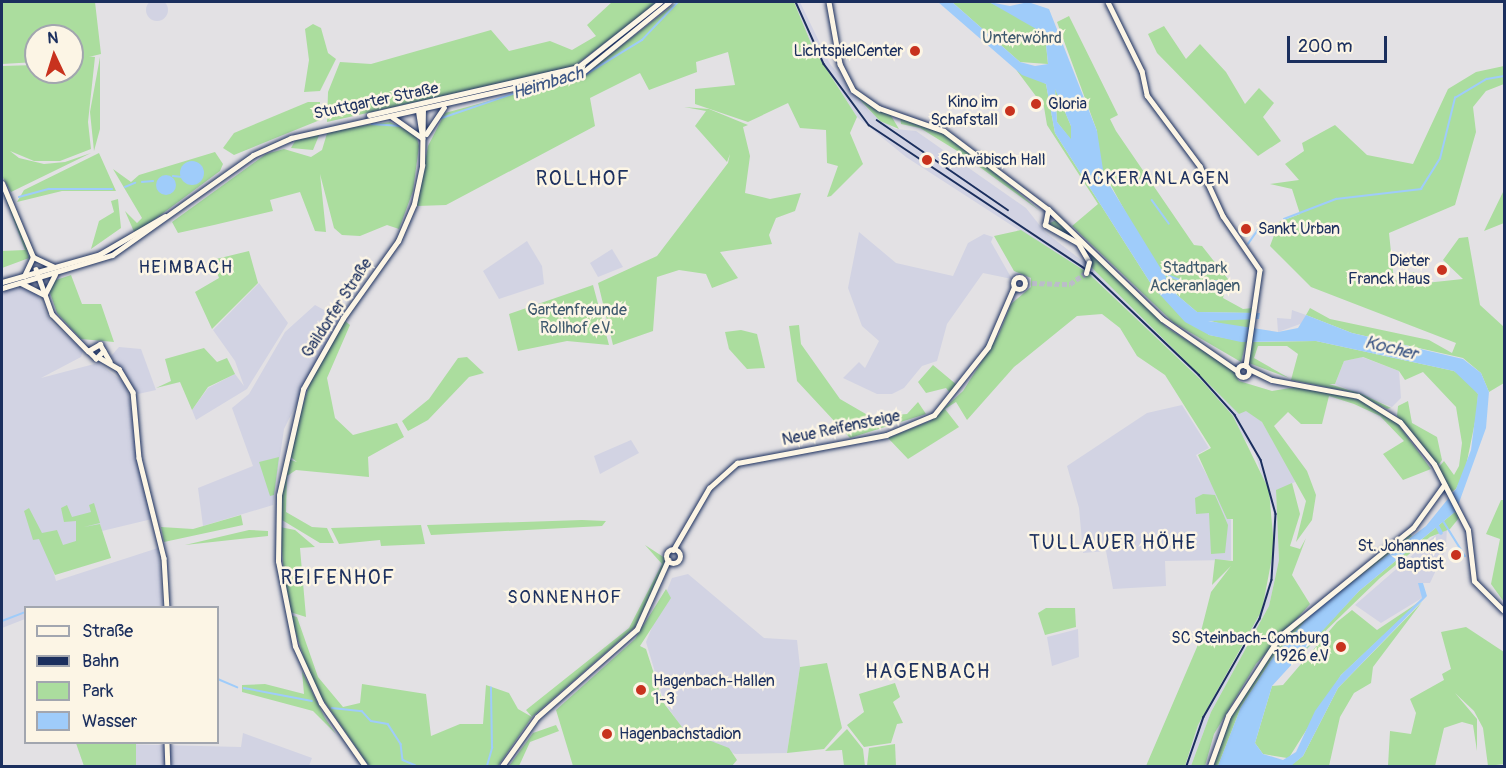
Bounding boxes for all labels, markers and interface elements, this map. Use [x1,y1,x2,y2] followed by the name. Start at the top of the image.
[24,24,84,84] north arrow
[1290,24,1390,62] scale bar
[47,28,59,48] text: N
[982,28,1062,48] park label: Unterwöhrd
[1298,35,1353,58] text: 200 m
[793,41,903,61] place label: LichtspielCenter
[908,44,922,58] marker: LichtspielCenter
[510,63,586,105] water label: Heimbach
[312,78,440,124] street label: Stuttgarter Straße
[930,92,998,130] place label: Kino im Schafstall
[1048,94,1087,114] place label: Gloria
[1029,97,1043,111] marker: Gloria
[1003,104,1017,118] marker: Kino im Schafstall
[940,150,1046,170] place label: Schwäbisch Hall
[918,151,936,169] marker: Schwäbisch Hall
[536,166,630,190] district label: ROLLHOF
[1080,168,1230,190] district label: ACKERANLAGEN
[1258,219,1340,239] place label: Sankt Urban
[1239,222,1253,236] marker: Sankt Urban
[1348,251,1430,289] place label: Dieter Franck Haus
[298,255,376,361] street label: Gaildorfer Straße
[138,257,234,279] district label: HEIMBACH
[1150,258,1240,296] park label: Stadtpark Ackeranlagen
[1435,263,1449,277] marker: Dieter Franck Haus
[527,300,627,338] park label: Gartenfreunde Rollhof e.V.
[1362,332,1420,366] water label: Kocher
[780,406,902,450] street label: Neue Reifensteige
[1029,530,1197,554] district label: TULLAUER HÖHE
[1357,536,1444,574] place label: St. Johannes Baptist
[1449,548,1463,562] marker: St. Johannes Baptist
[281,565,395,589] district label: REIFENHOF
[507,587,623,609] district label: SONNENHOF
[24,606,219,744] legend
[82,620,133,643] text: Straße
[1171,628,1329,666] place label: SC Steinbach-Comburg 1926 e.V
[1334,640,1348,654] marker: SC Steinbach-Comburg 1926 e.V
[82,650,119,673] text: Bahn
[865,659,991,683] district label: HAGENBACH
[653,671,775,709] place label: Hagenbach-Hallen 1-3
[82,680,114,703] text: Park
[634,683,648,697] marker: Hagenbach-Hallen 1-3
[82,710,137,733] text: Wasser
[619,724,741,744] place label: Hagenbachstadion
[600,727,614,741] marker: Hagenbachstadion

